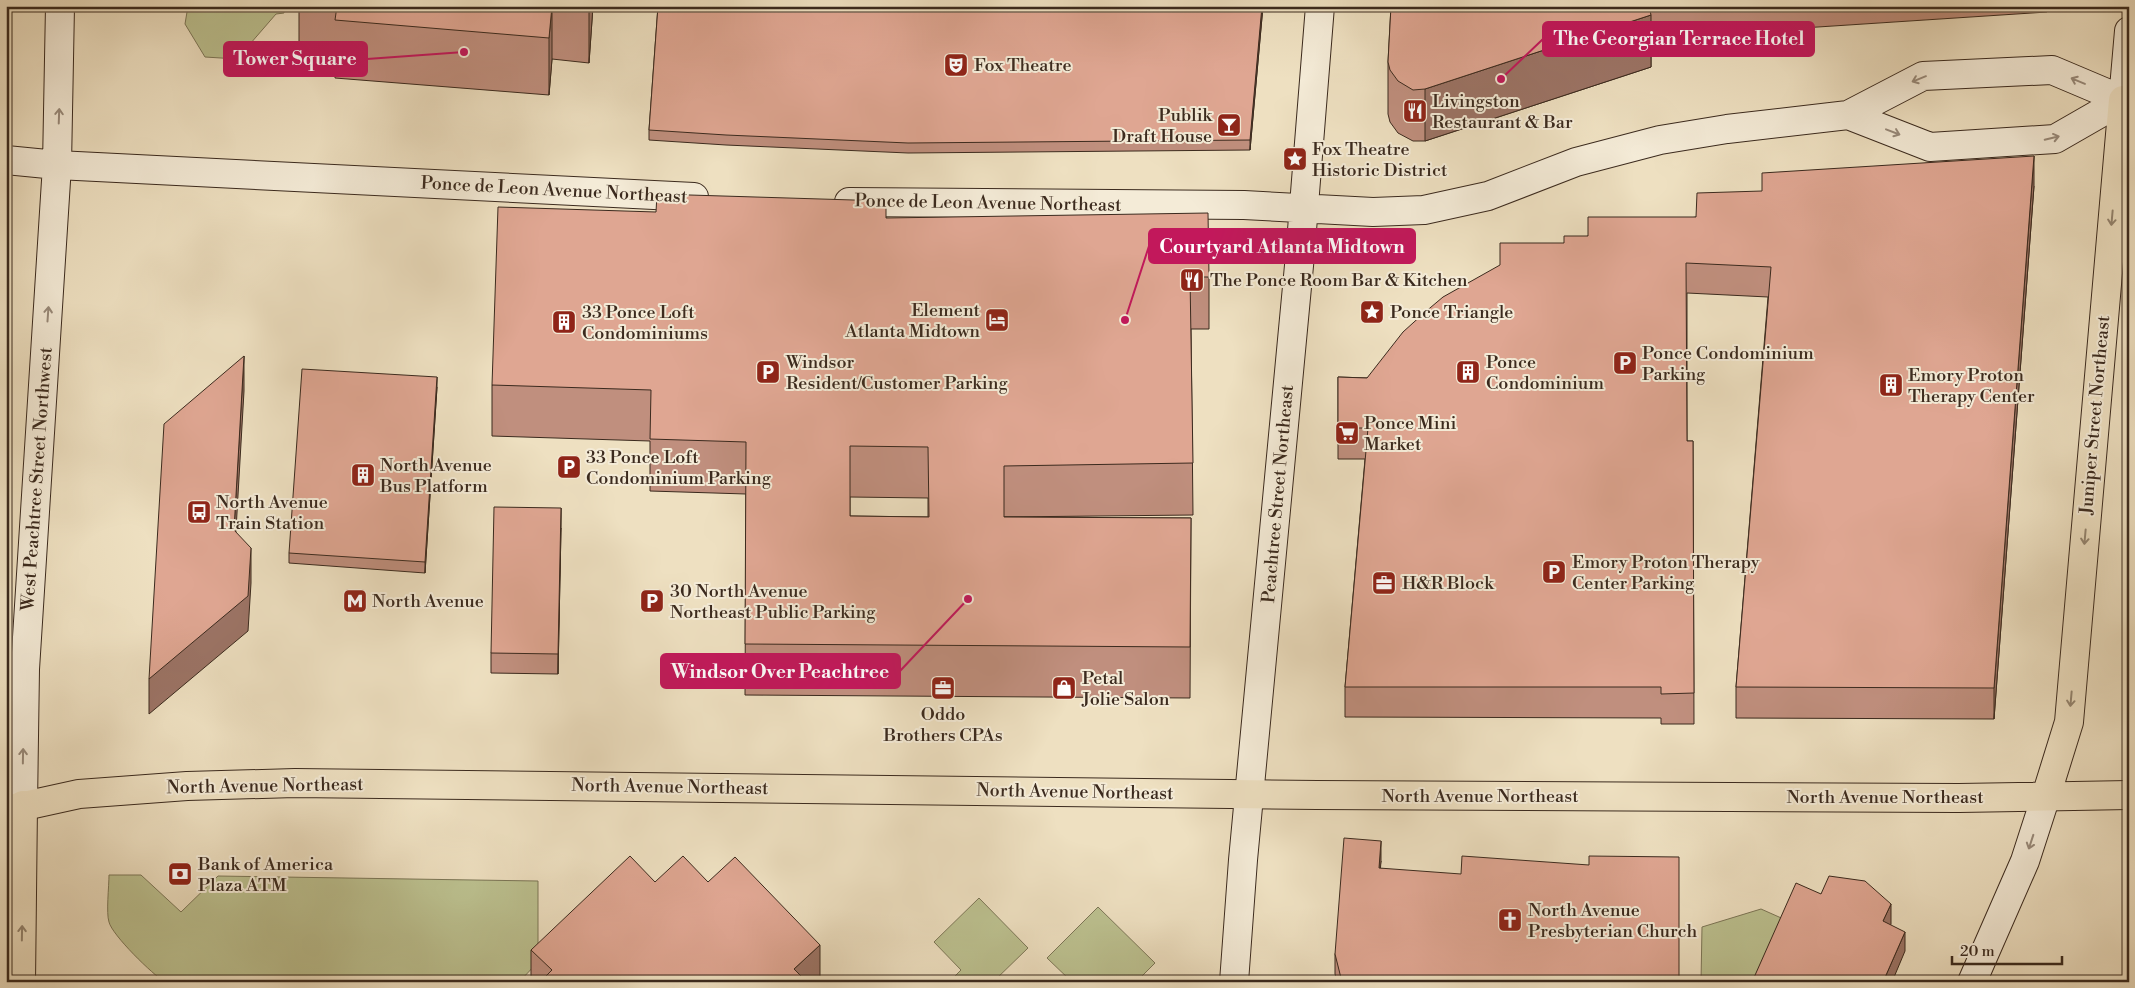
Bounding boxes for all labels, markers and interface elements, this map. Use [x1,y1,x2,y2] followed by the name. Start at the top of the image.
[1543,22,1814,56] callout: The Georgian Terrace Hotel
[1554,27,1804,51] text: The Georgian Terrace Hotel
[224,42,367,76] callout: Tower Square
[233,47,357,71] text: Tower Square
[943,52,969,78] theatre icon: Fox Theatre
[974,54,1071,77] place label: Fox Theatre
[1912,75,1927,84] one-way arrow
[2071,75,2086,85] one-way arrow
[1432,90,1573,134] place label: Livingston Restaurant & Bar
[1402,98,1428,124] restaurant icon: Livingston Restaurant & Bar
[1112,104,1214,148] place label: Publik Draft House
[54,108,63,124] one-way arrow
[1216,112,1242,138] bar icon: Publik Draft House
[1885,128,1900,137] one-way arrow
[2044,133,2060,142] one-way arrow
[1312,138,1448,182] place label: Fox Theatre Historic District
[1282,146,1308,172] place icon: Fox Theatre Historic District
[420,172,689,209] street label: Ponce de Leon Avenue Northeast
[854,189,1122,217] street label: Ponce de Leon Avenue Northeast
[2107,210,2117,226] one-way arrow
[1149,229,1415,263] callout: Courtyard Atlanta Midtown
[1159,235,1405,259] text: Courtyard Atlanta Midtown
[1179,267,1205,293] restaurant icon: The Ponce Room Bar & Kitchen
[1210,269,1468,292] place label: The Ponce Room Bar & Kitchen
[844,299,981,343] place label: Element Atlanta Midtown
[1359,299,1385,325] place icon: Ponce Triangle
[582,301,708,345] place label: 33 Ponce Loft Condominiums
[1390,301,1513,324] place label: Ponce Triangle
[44,307,53,323] one-way arrow
[984,307,1010,333] hotel icon: Element Atlanta Midtown
[551,309,577,335] building icon: 33 Ponce Loft Condominiums
[2075,314,2115,516] street label: Juniper Street Northeast
[1642,342,1814,386] place label: Ponce Condominium Parking
[16,346,58,613] street label: West Peachtree Street Northwest
[1612,350,1638,376] parking icon: Ponce Condominium Parking
[785,351,1008,395] place label: Windsor Resident/Customer Parking
[1486,351,1604,395] place label: Ponce Condominium
[755,359,781,385] parking icon: Windsor Resident/Customer Parking
[1455,359,1481,385] building icon: Ponce Condominium
[1908,364,2035,408] place label: Emory Proton Therapy Center
[1878,372,1904,398] building icon: Emory Proton Therapy Center
[1257,383,1299,604] street label: Peachtree Street Northeast
[1364,412,1456,456] place label: Ponce Mini Market
[1334,420,1360,446] supermarket icon: Ponce Mini Market
[586,446,772,490] place label: 33 Ponce Loft Condominium Parking
[379,454,492,498] place label: North Avenue Bus Platform
[556,454,582,480] parking icon: 33 Ponce Loft Condominium Parking
[350,462,376,488] building icon: North Avenue Bus Platform
[216,491,328,535] place label: North Avenue Train Station
[186,499,212,525] bus stop icon: North Avenue Train Station
[2080,529,2089,545] one-way arrow
[1572,551,1760,595] place label: Emory Proton Therapy Center Parking
[1541,559,1567,585] parking icon: Emory Proton Therapy Center Parking
[1371,570,1397,596] office icon: H&R Block
[1402,572,1495,595] place label: H&R Block
[670,580,876,624] place label: 30 North Avenue Northeast Public Parking
[342,588,368,614] metro station icon: North Avenue
[639,588,665,614] parking icon: 30 North Avenue Northeast Public Parking
[372,590,484,613] place label: North Avenue
[661,654,900,688] callout: Windsor Over Peachtree
[670,660,889,684] text: Windsor Over Peachtree
[1081,667,1170,711] place label: Petal Jolie Salon
[930,675,956,701] office icon: Oddo Brothers CPAs
[1051,675,1077,701] shop icon: Petal Jolie Salon
[2066,691,2075,707] one-way arrow
[882,703,1003,747] place label: Oddo Brothers CPAs
[18,748,28,764] one-way arrow
[166,773,364,799] street label: North Avenue Northeast
[571,774,769,800] street label: North Avenue Northeast
[976,779,1174,805] street label: North Avenue Northeast
[1381,785,1579,808] street label: North Avenue Northeast
[1786,786,1984,809] street label: North Avenue Northeast
[2025,834,2035,850] one-way arrow
[197,853,334,897] place label: Bank of America Plaza ATM
[167,861,193,887] bank icon: Bank of America Plaza ATM
[1528,899,1698,943] place label: North Avenue Presbyterian Church
[1497,907,1523,933] church icon: North Avenue Presbyterian Church
[17,925,26,941] one-way arrow
[1952,933,2062,965] scale bar
[1960,942,1995,961] text: 20 m

